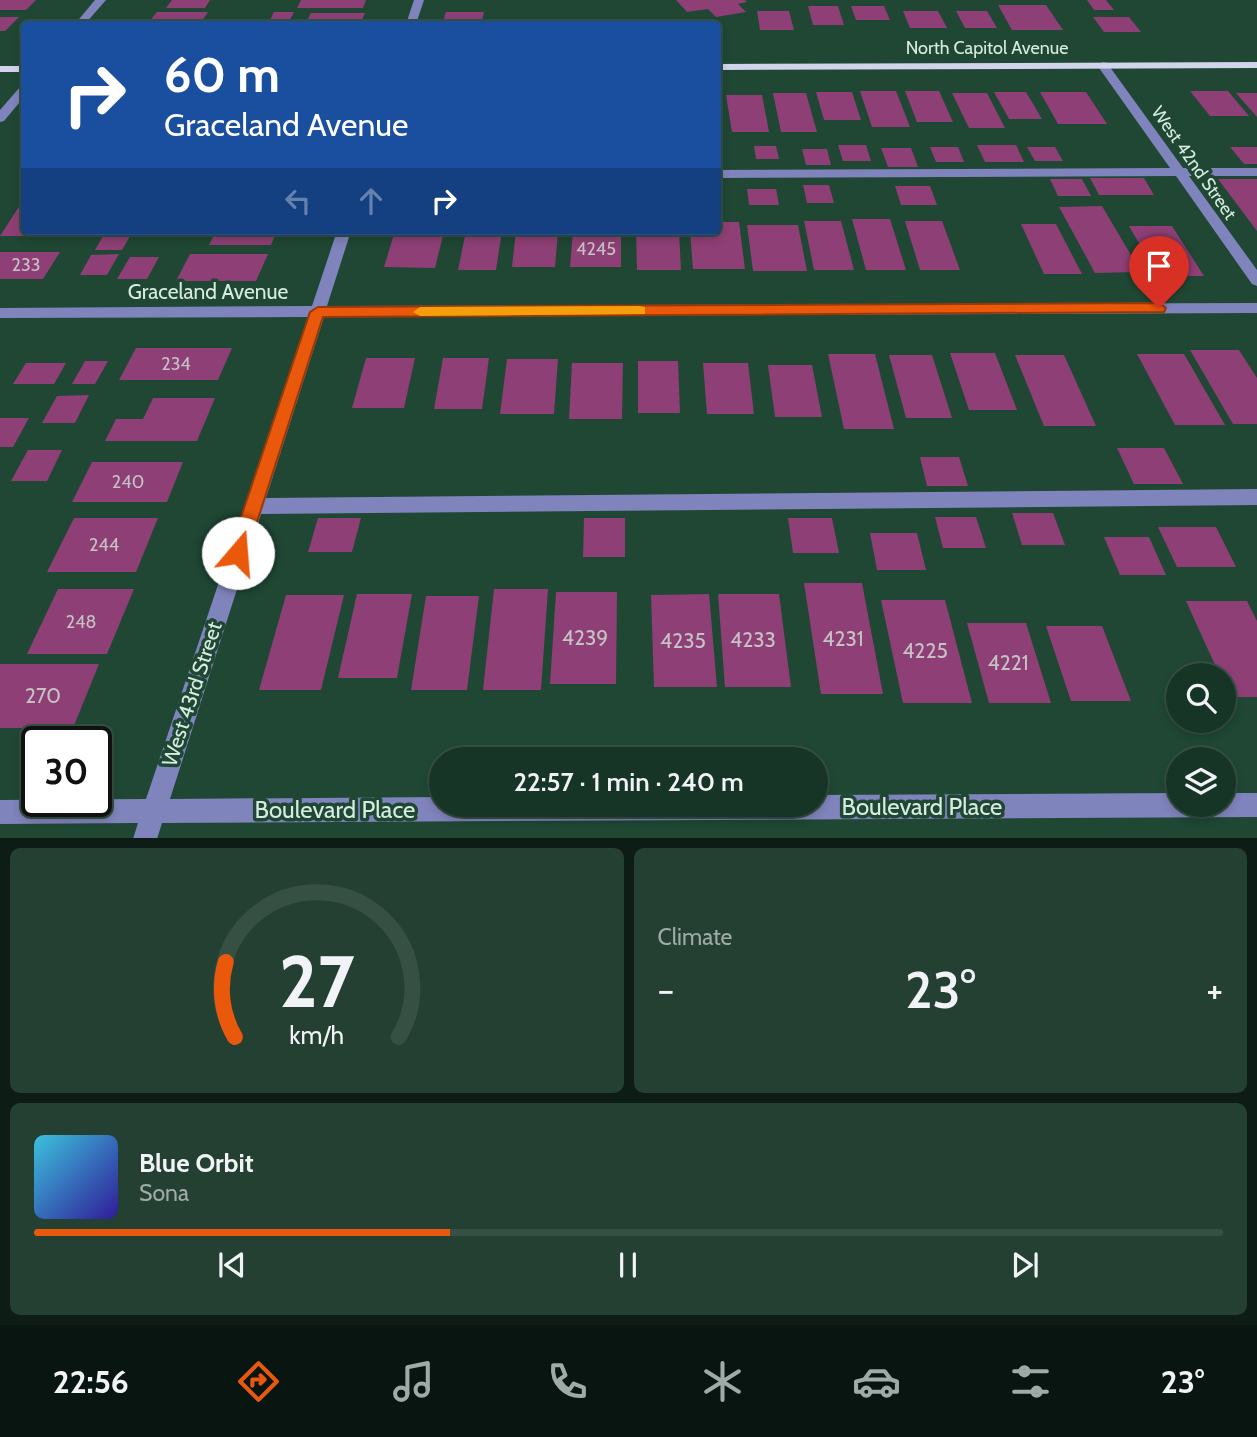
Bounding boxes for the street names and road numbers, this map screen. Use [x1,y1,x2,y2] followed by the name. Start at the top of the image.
[906,37,1068,59] street label: North Capitol Avenue
[1147,102,1241,224] street label: West 42nd Street
[128,279,288,304] street label: Graceland Avenue
[156,618,227,769] street label: West 43rd Street
[842,792,1002,821] street label: Boulevard Place
[255,795,415,824] street label: Boulevard Place

